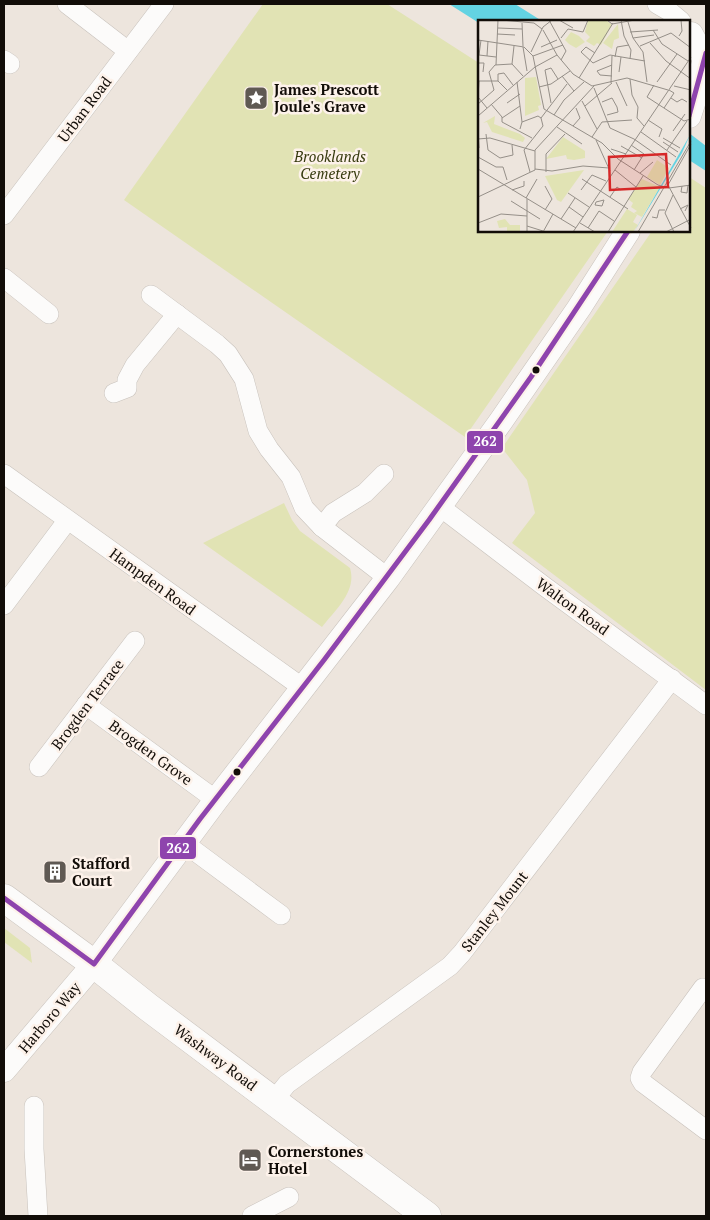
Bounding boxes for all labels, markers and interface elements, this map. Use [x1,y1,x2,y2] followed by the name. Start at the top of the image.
[478,20,690,232] inset map
[53,72,115,146] street label: Urban Road
[274,79,379,116] place label: James Prescott Joule's Grave
[243,85,269,111] place icon: James Prescott Joule's Grave
[293,146,366,183] park label: Brooklands Cemetery
[531,365,541,375] unlabelled marker
[466,430,504,454] line badge: 262
[473,431,497,450] text: 262
[106,543,200,619] street label: Hampden Road
[533,573,613,639] street label: Walton Road
[46,655,128,753] street label: Brogden Terrace
[105,715,197,789] street label: Brogden Grove
[232,767,242,777] unlabelled marker
[159,836,197,860] line badge: 262
[166,838,190,857] text: 262
[72,853,130,890] place label: Stafford Court
[42,859,68,885] building icon: Stafford Court
[456,866,532,956] street label: Stanley Mount
[13,977,85,1057] street label: Harboro Way
[170,1019,262,1095] street label: Washway Road
[268,1141,363,1178] place label: Cornerstones Hotel
[237,1147,263,1173] hotel icon: Cornerstones Hotel

